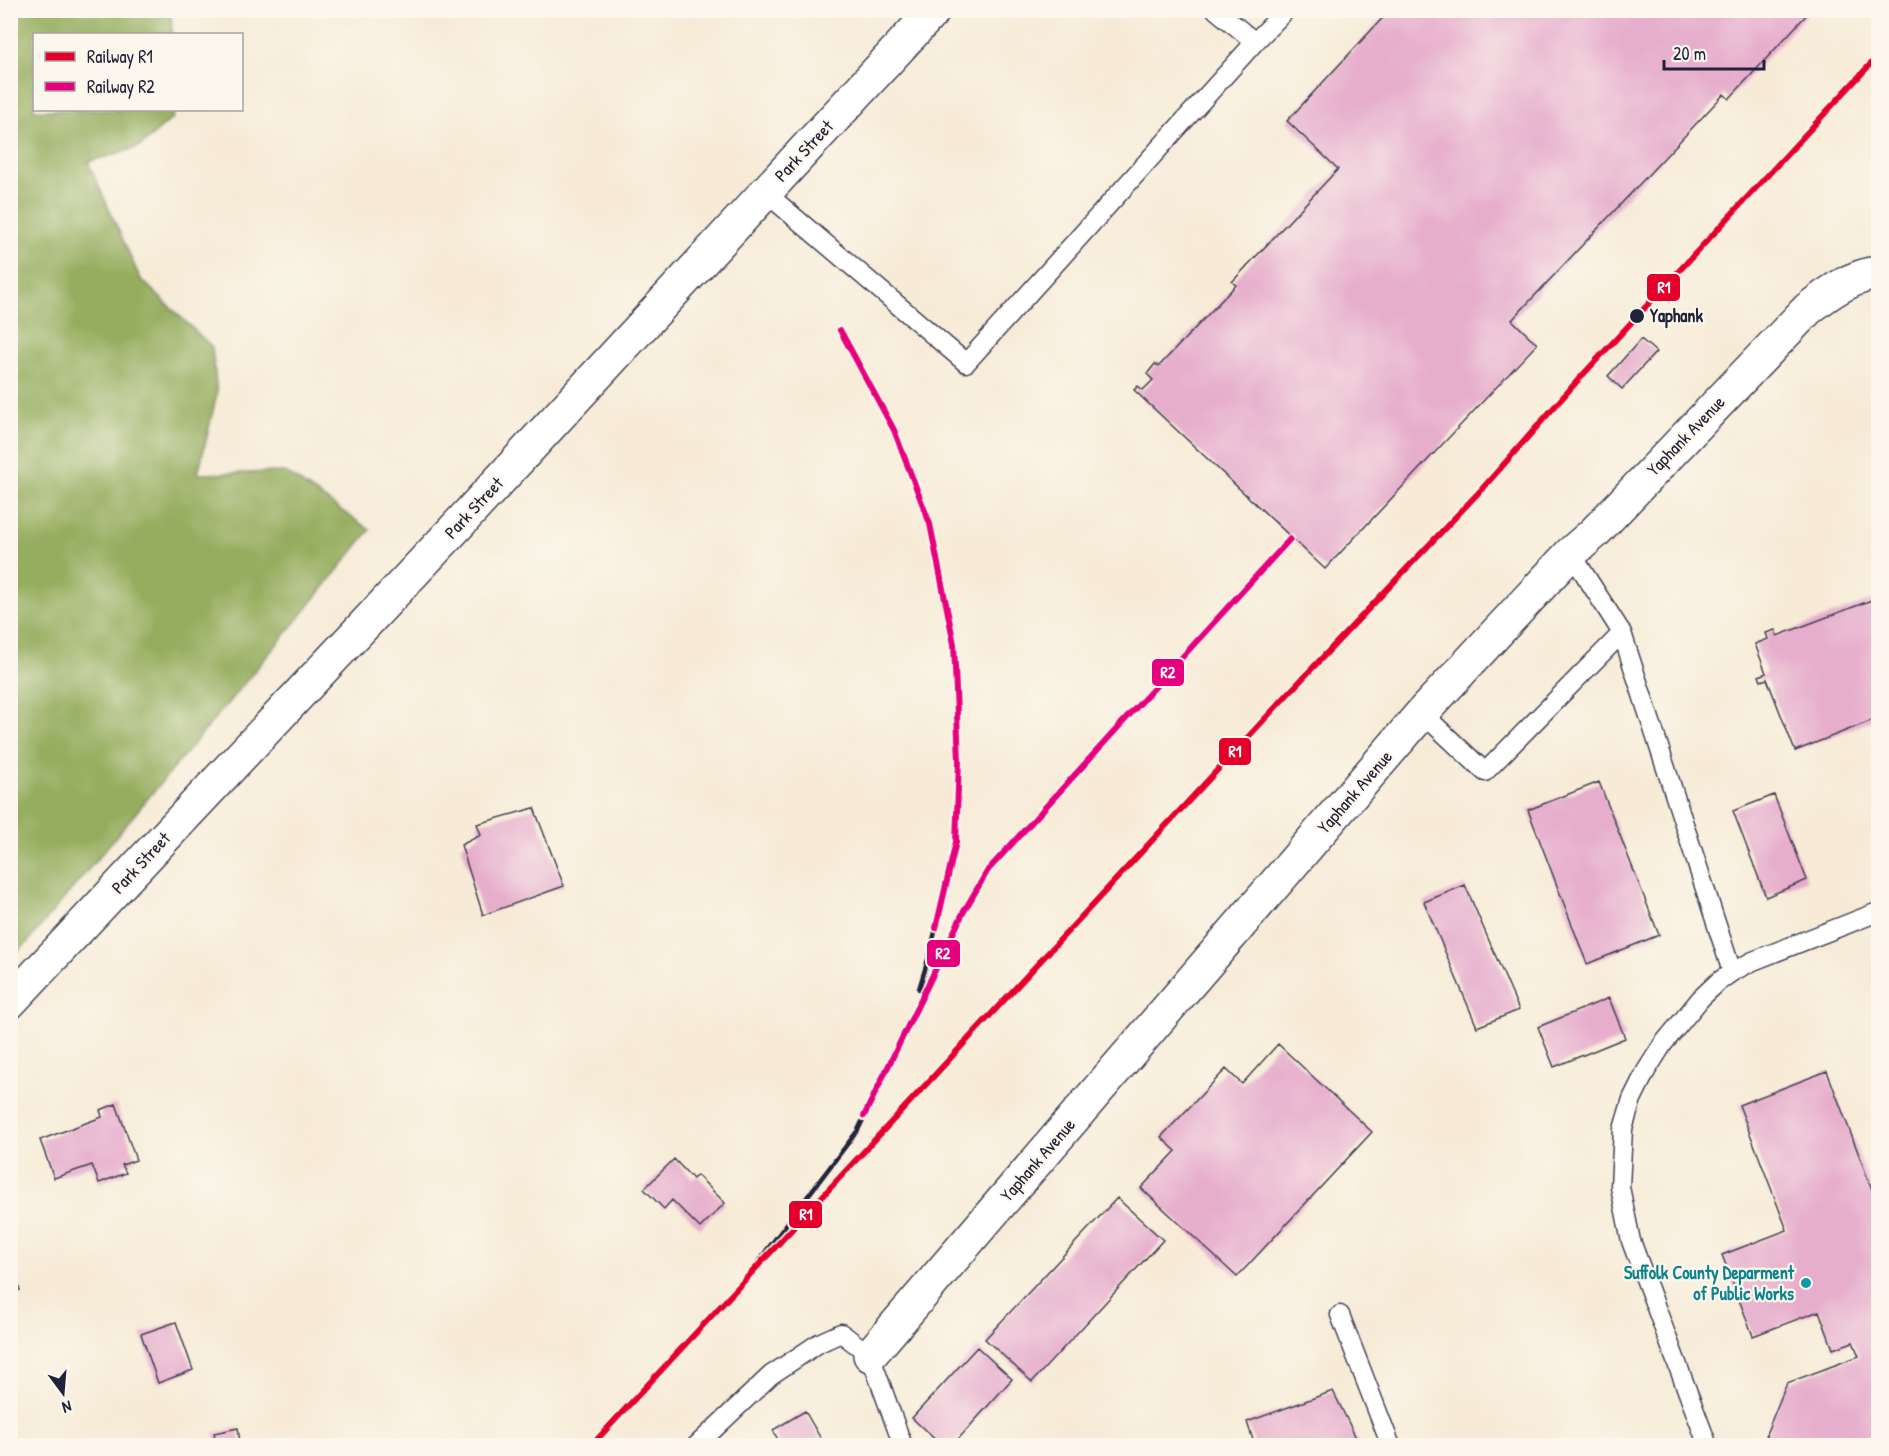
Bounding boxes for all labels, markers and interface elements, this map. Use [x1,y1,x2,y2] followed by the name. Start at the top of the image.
[33,33,243,111] legend
[1664,33,1764,71] scale bar
[1673,41,1706,66] text: 20 m
[87,44,153,69] text: Railway R1
[87,74,155,99] text: Railway R2
[769,114,839,187] street label: Park Street
[1646,273,1681,302] line badge: R1
[1657,276,1671,298] text: R1
[1650,303,1703,329] place label: Yaphank
[1628,307,1646,325] marker: Yaphank
[1641,390,1730,481] street label: Yaphank Avenue
[439,471,509,544] street label: Park Street
[1151,658,1185,687] line badge: R2
[1161,661,1176,683] text: R2
[1218,737,1252,766] line badge: R1
[1228,740,1242,762] text: R1
[1311,745,1398,839] street label: Yaphank Avenue
[106,826,176,899] street label: Park Street
[926,939,961,968] line badge: R2
[936,942,951,964] text: R2
[994,1113,1081,1207] street label: Yaphank Avenue
[788,1200,823,1229] line badge: R1
[799,1203,813,1225] text: R1
[1624,1260,1795,1306] place label: Suffolk County Deparment of Public Works
[1799,1276,1813,1290] marker: Suffolk County Deparment of Public Works
[33,1363,93,1423] north arrow
[60,1396,74,1419] text: N

